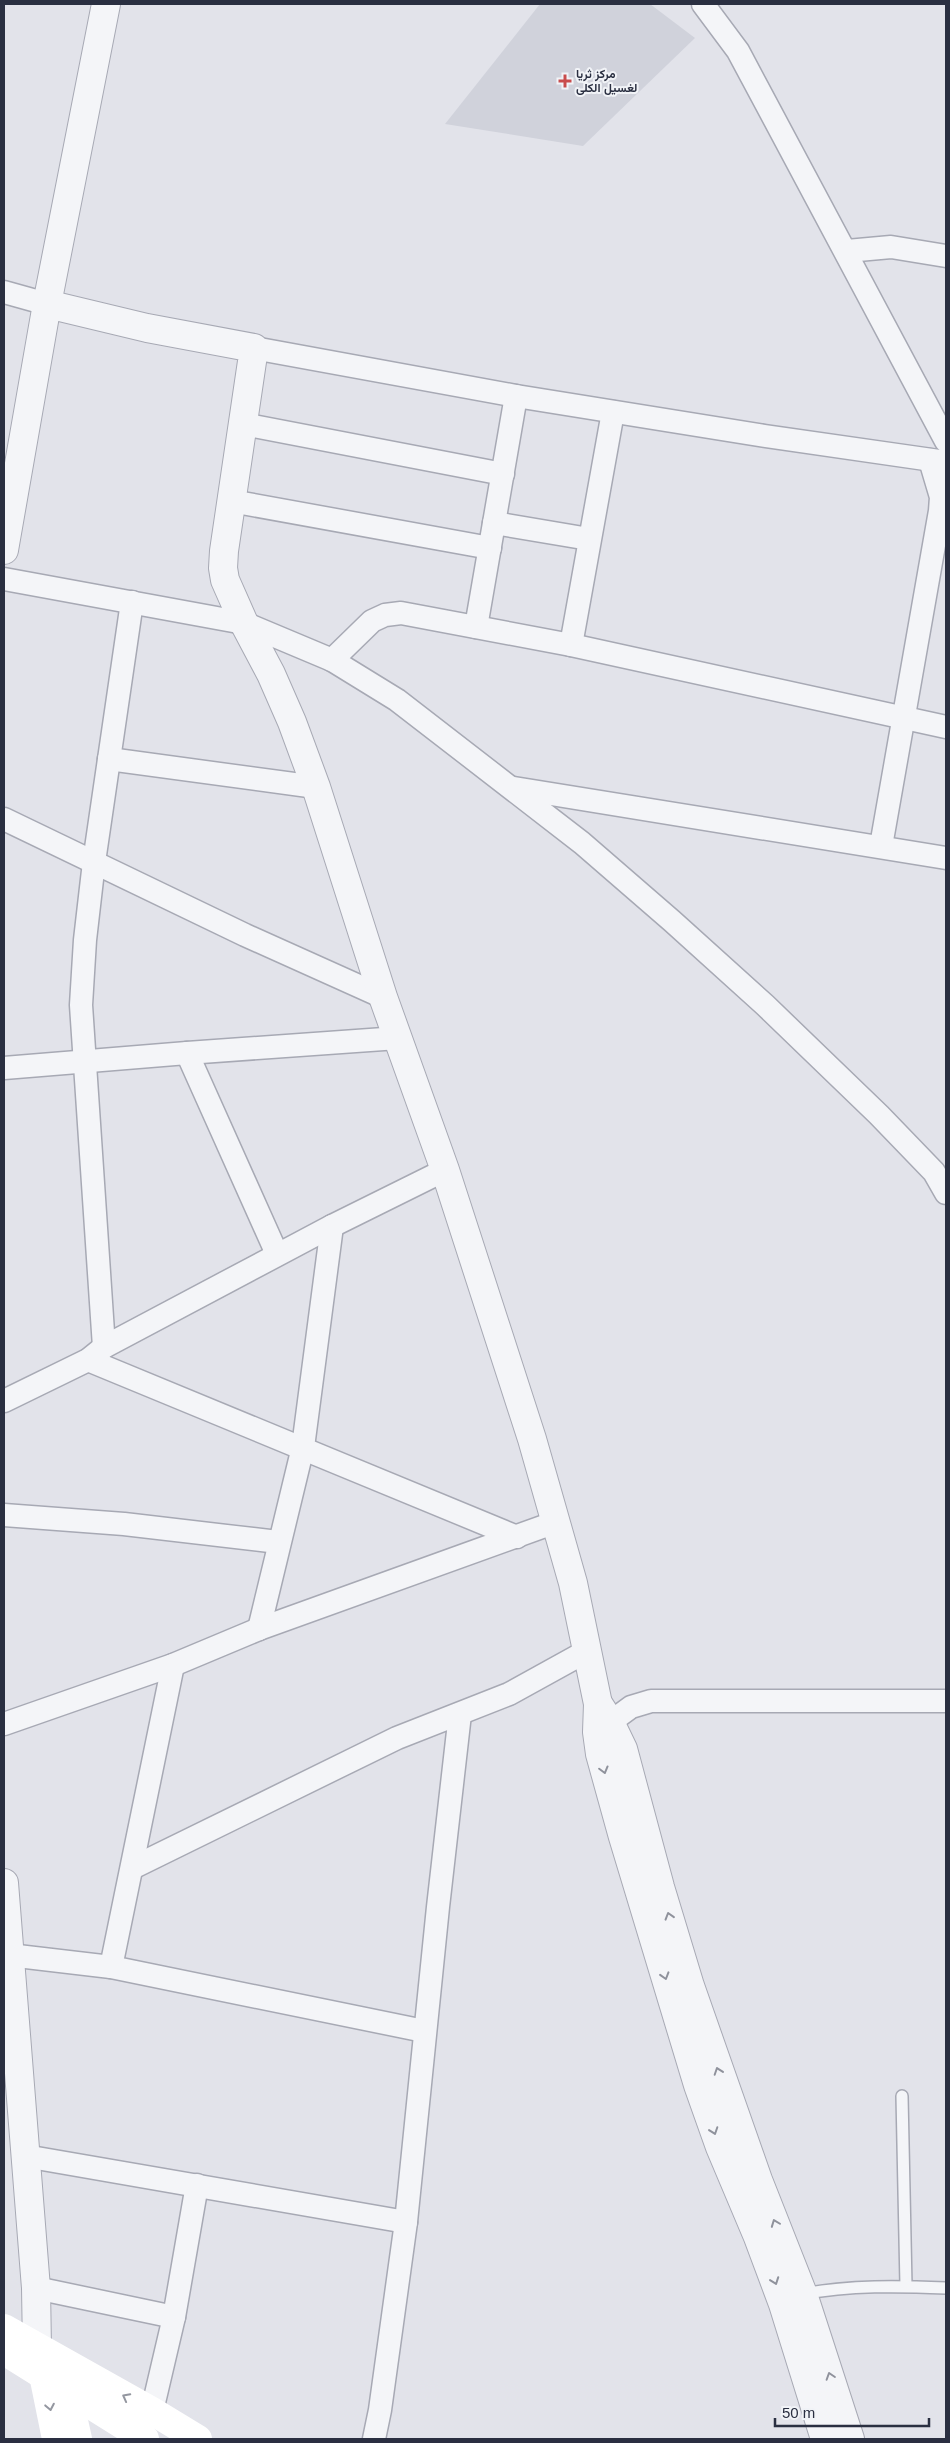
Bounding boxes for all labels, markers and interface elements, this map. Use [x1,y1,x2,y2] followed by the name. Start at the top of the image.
[576,67,637,95] place label: مركز ثريا لغسيل الكلى
[558,74,572,88] marker: مركز ثريا لغسيل الكلى
[599,1765,609,1773] one-way arrow
[664,1913,674,1921] one-way arrow
[659,1971,669,1979] one-way arrow
[714,2067,724,2076] one-way arrow
[708,2126,718,2135] one-way arrow
[771,2219,781,2228] one-way arrow
[769,2277,779,2285] one-way arrow
[826,2372,836,2381] one-way arrow
[122,2393,131,2403] one-way arrow
[775,2396,929,2428] scale bar
[44,2403,55,2411] one-way arrow
[782,2404,815,2421] text: 50 m

